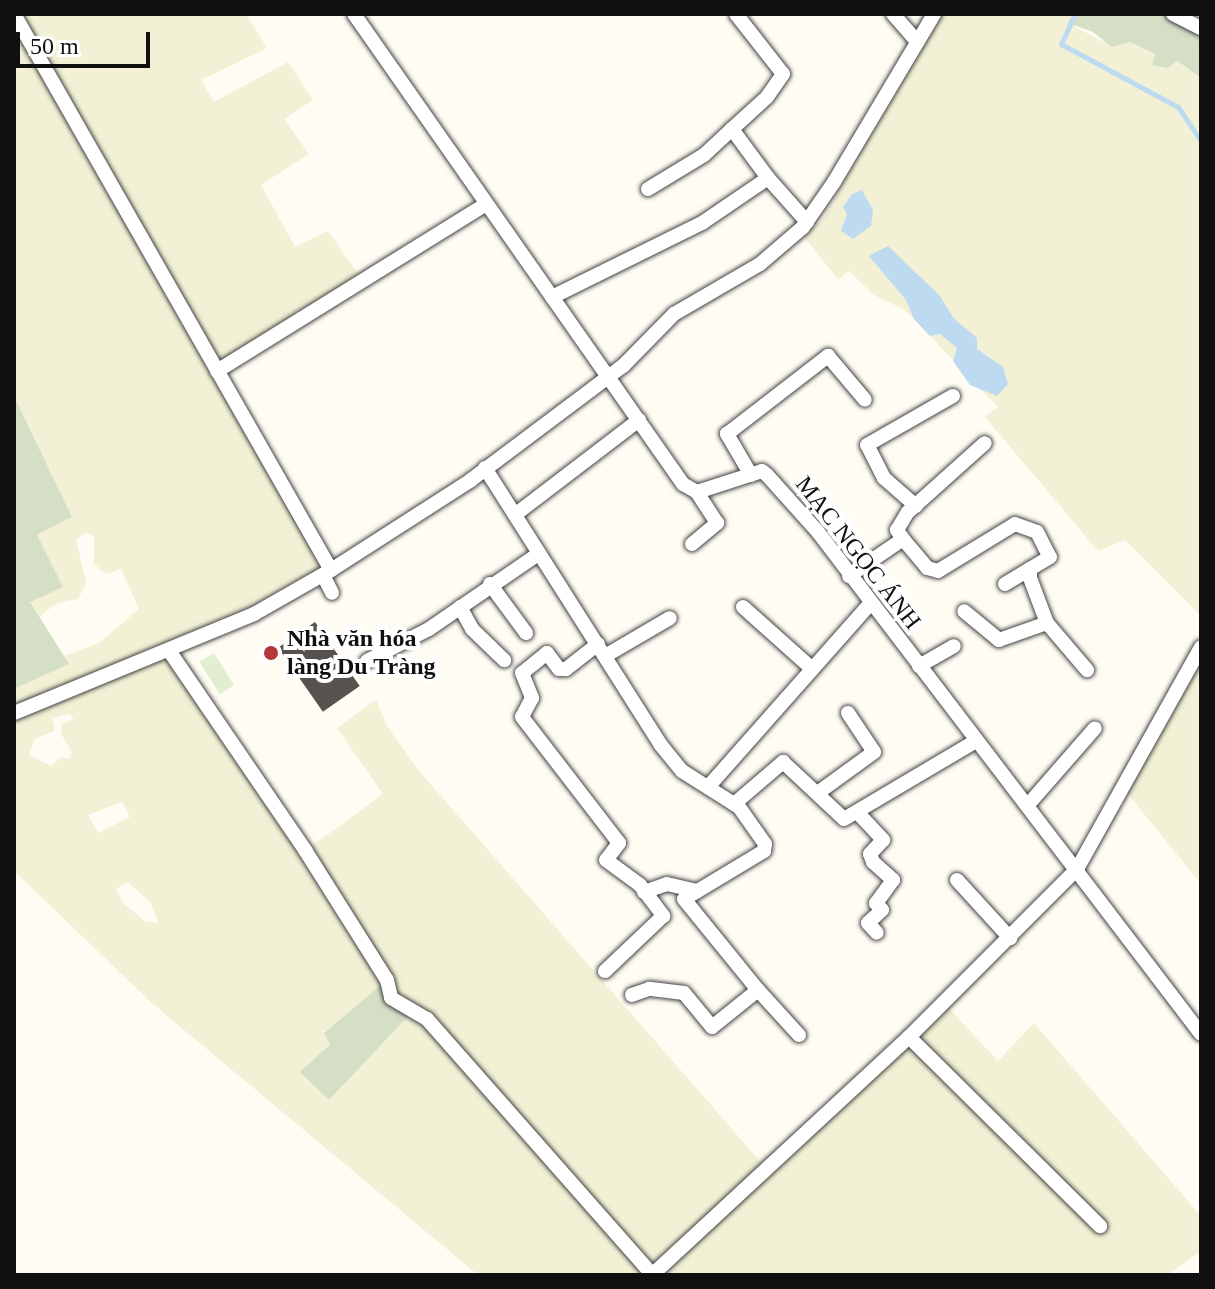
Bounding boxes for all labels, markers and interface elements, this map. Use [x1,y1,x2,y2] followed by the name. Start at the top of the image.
[20,16,154,66] scale bar
[30,33,79,59] text: 50 m
[789,471,927,635] street label: MẠC NGỌC ÁNH
[287,625,436,681] place label: Nhà văn hóa làng Du Tràng
[262,644,280,662] marker: Nhà văn hóa làng Du Tràng

